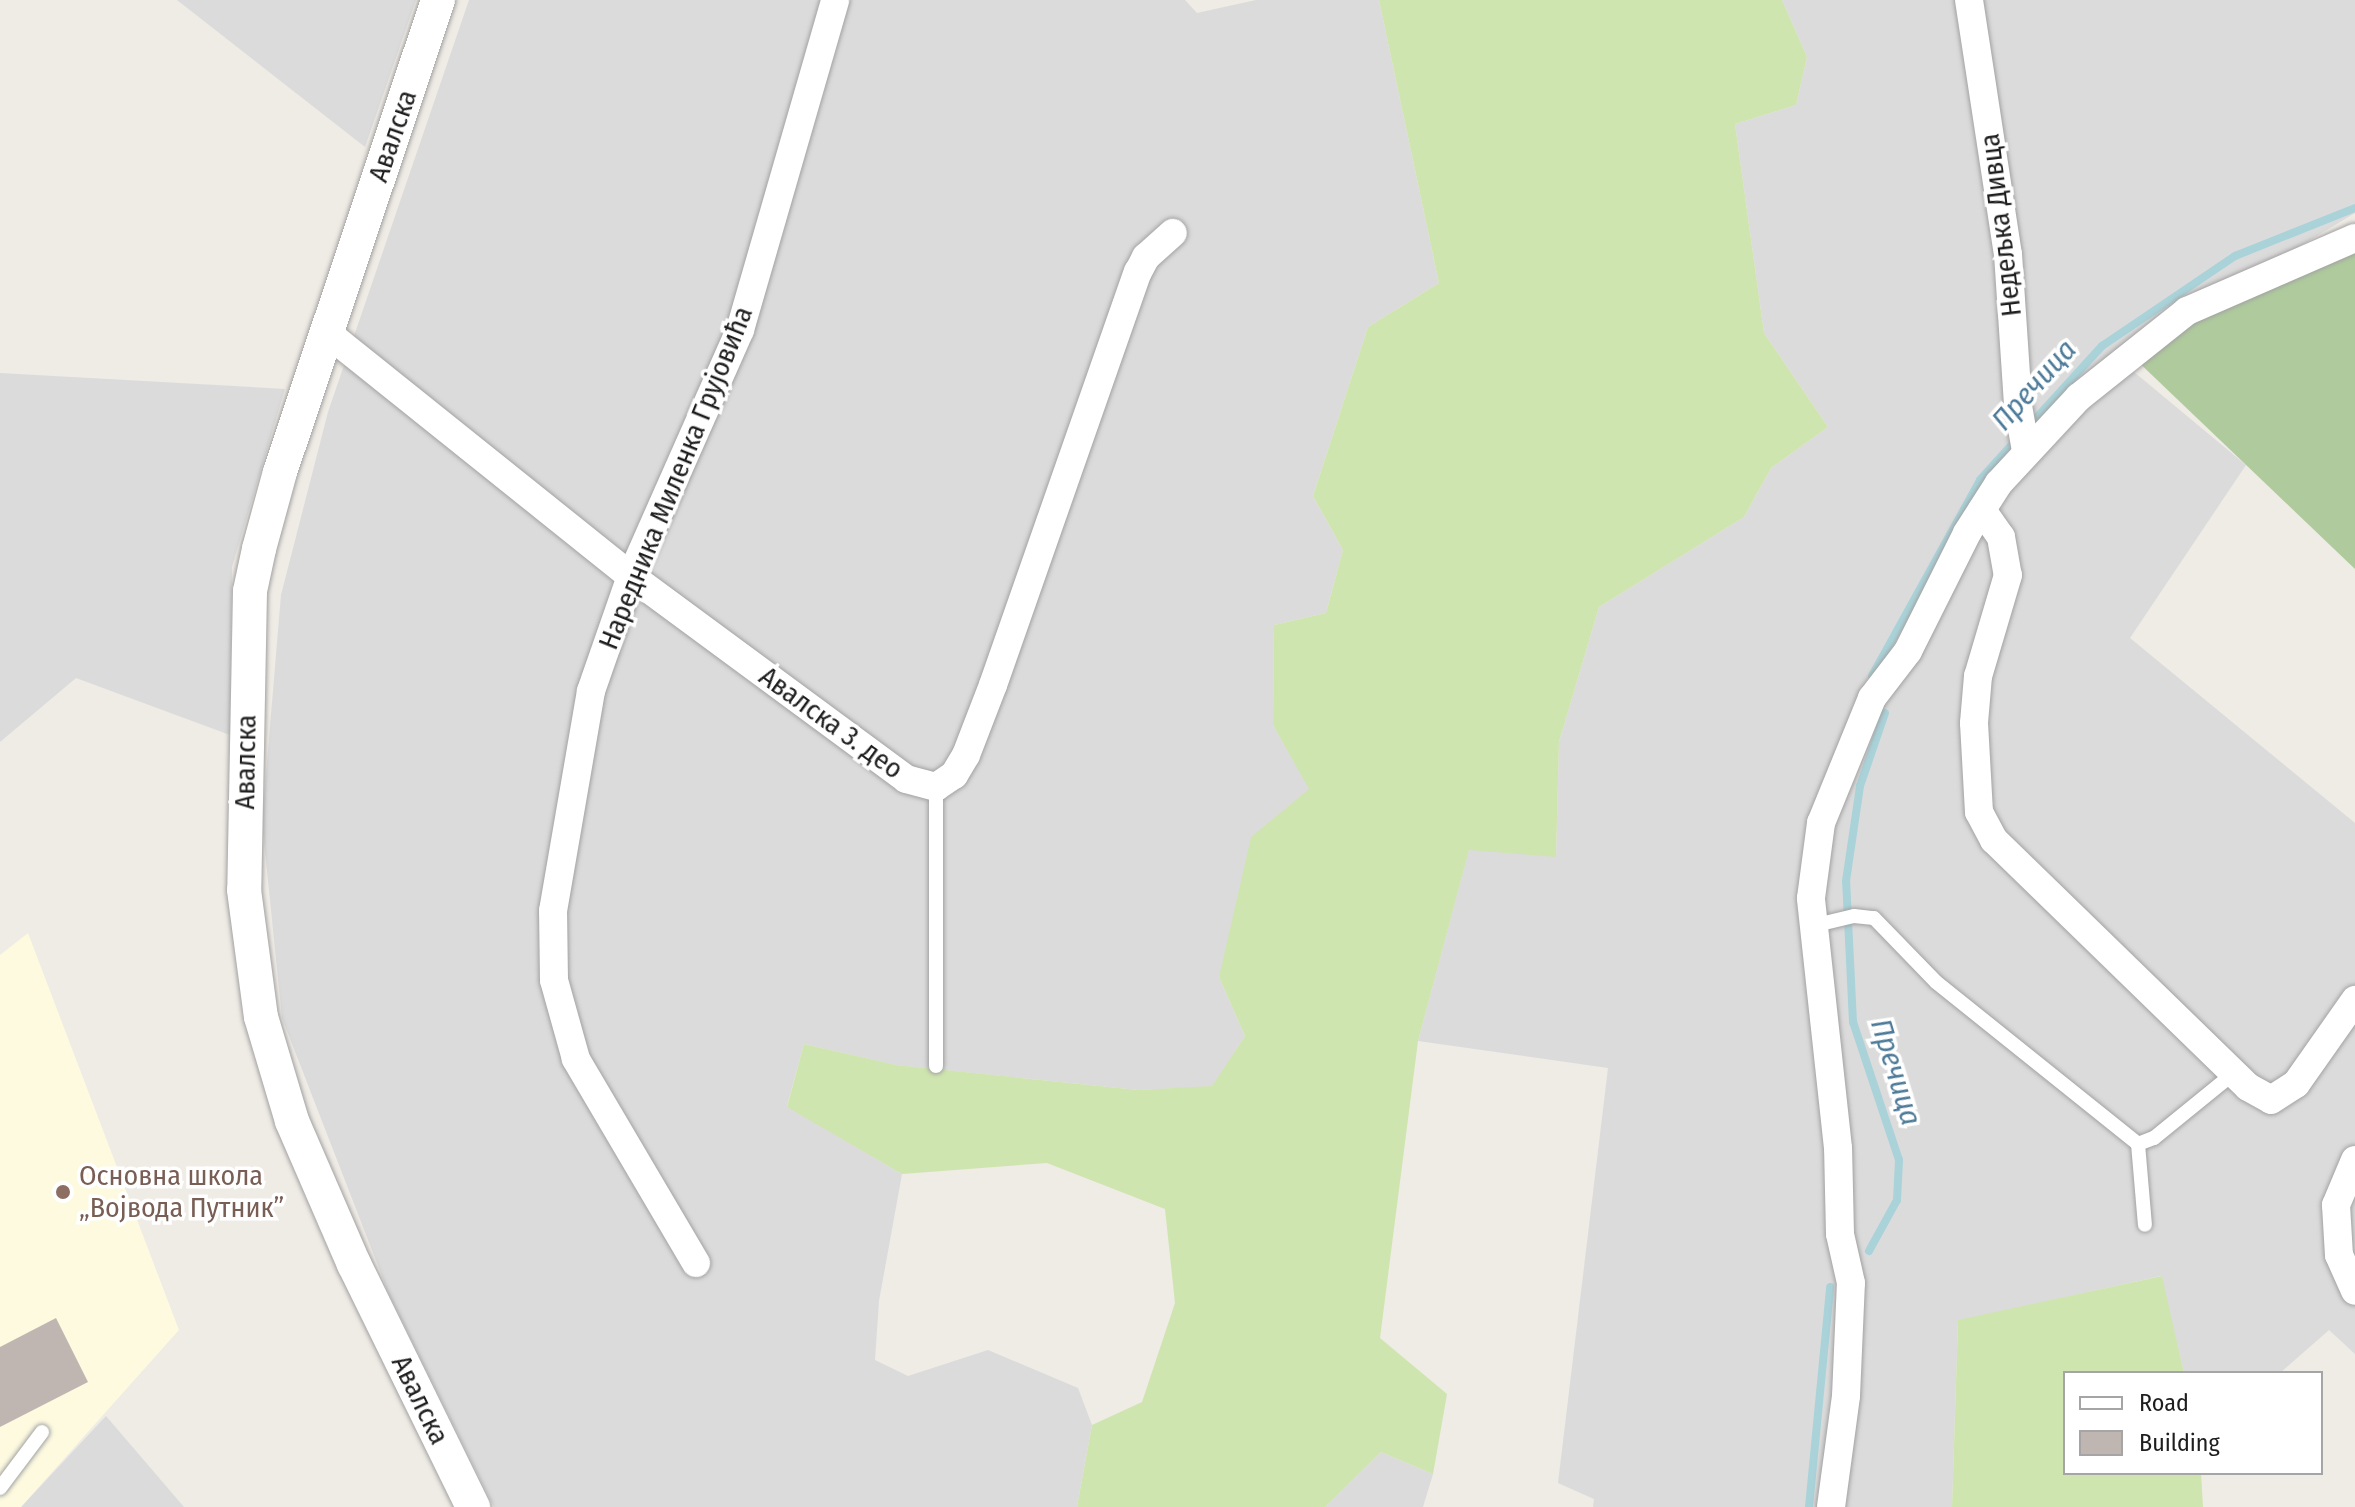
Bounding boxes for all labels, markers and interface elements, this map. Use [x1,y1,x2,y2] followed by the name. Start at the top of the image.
[362,86,424,186] street label: Авалска
[1973,132,2029,318] street label: Недељка Дивца
[592,302,760,654] street label: Наредника Миленка Грујовића
[1984,332,2084,438] water label: Пречица
[753,660,909,786] street label: Авалска 3. део
[228,714,264,810] street label: Авалска
[1863,1014,1929,1130] water label: Пречица
[79,1159,284,1225] place label: Основна школа „Војвода Путник”
[54,1183,72,1201] marker: Основна школа „Војвода Путник”
[384,1350,456,1450] street label: Авалска
[2063,1371,2323,1475] legend
[2139,1389,2189,1417] text: Road
[2139,1429,2220,1457] text: Building

